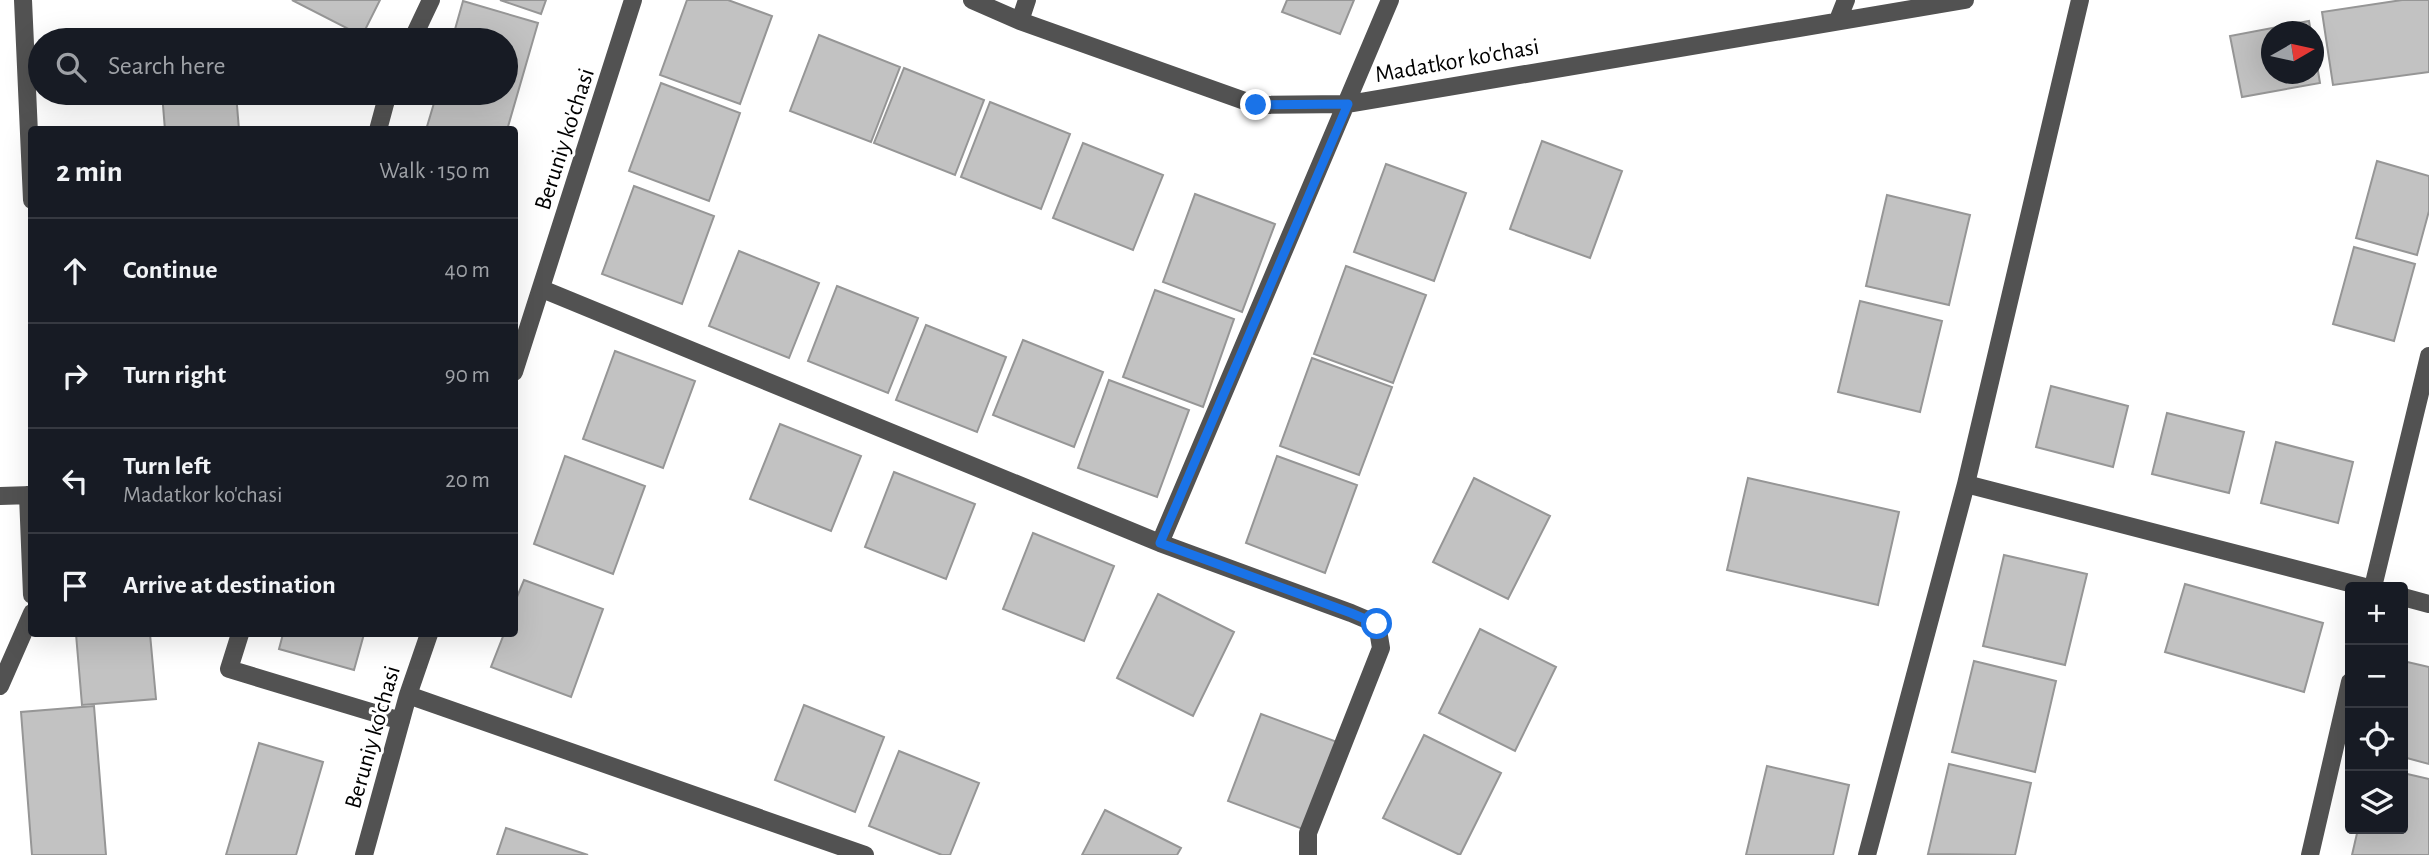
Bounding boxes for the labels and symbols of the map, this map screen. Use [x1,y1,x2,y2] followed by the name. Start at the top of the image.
[2261,21,2324,84] north arrow
[1373,35,1541,87] street label: Madatkor ko'chasi
[531,65,599,213] street label: Beruniy ko'chasi
[1240,89,1271,120] route end
[1361,608,1392,639] route start
[341,663,405,811] street label: Beruniy ko'chasi

